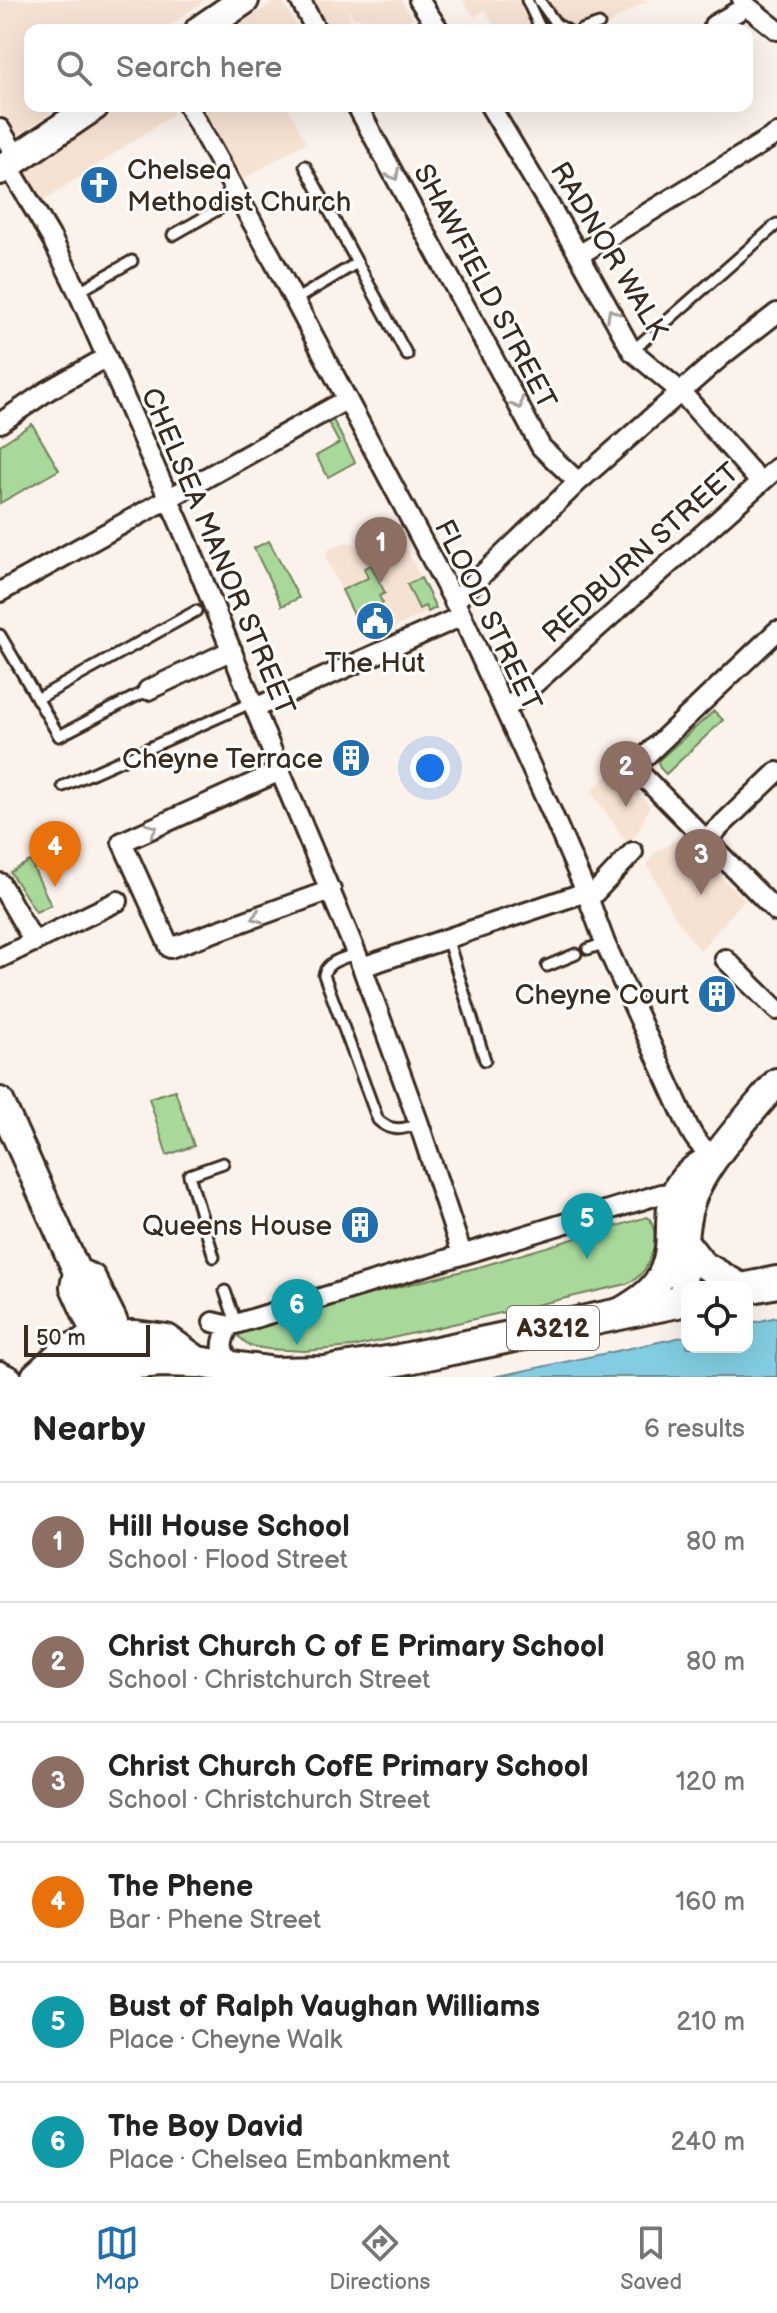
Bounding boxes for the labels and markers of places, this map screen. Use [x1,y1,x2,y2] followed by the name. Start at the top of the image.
[127,154,351,219] place label: Chelsea Methodist Church
[78,164,120,206] church icon: Chelsea Methodist Church
[355,517,407,583] pin: 1
[354,600,396,642] public building icon: The Hut
[325,647,426,680] place label: The Hut
[330,737,372,779] building icon: Cheyne Terrace
[600,741,652,807] pin: 2
[122,743,323,776] place label: Cheyne Terrace
[29,821,81,887] pin: 4
[675,829,727,895] pin: 3
[696,973,738,1015] building icon: Cheyne Court
[515,979,689,1012] place label: Cheyne Court
[561,1193,613,1259] pin: 5
[339,1204,381,1246] building icon: Queens House
[142,1210,332,1243] place label: Queens House
[271,1279,323,1345] pin: 6

